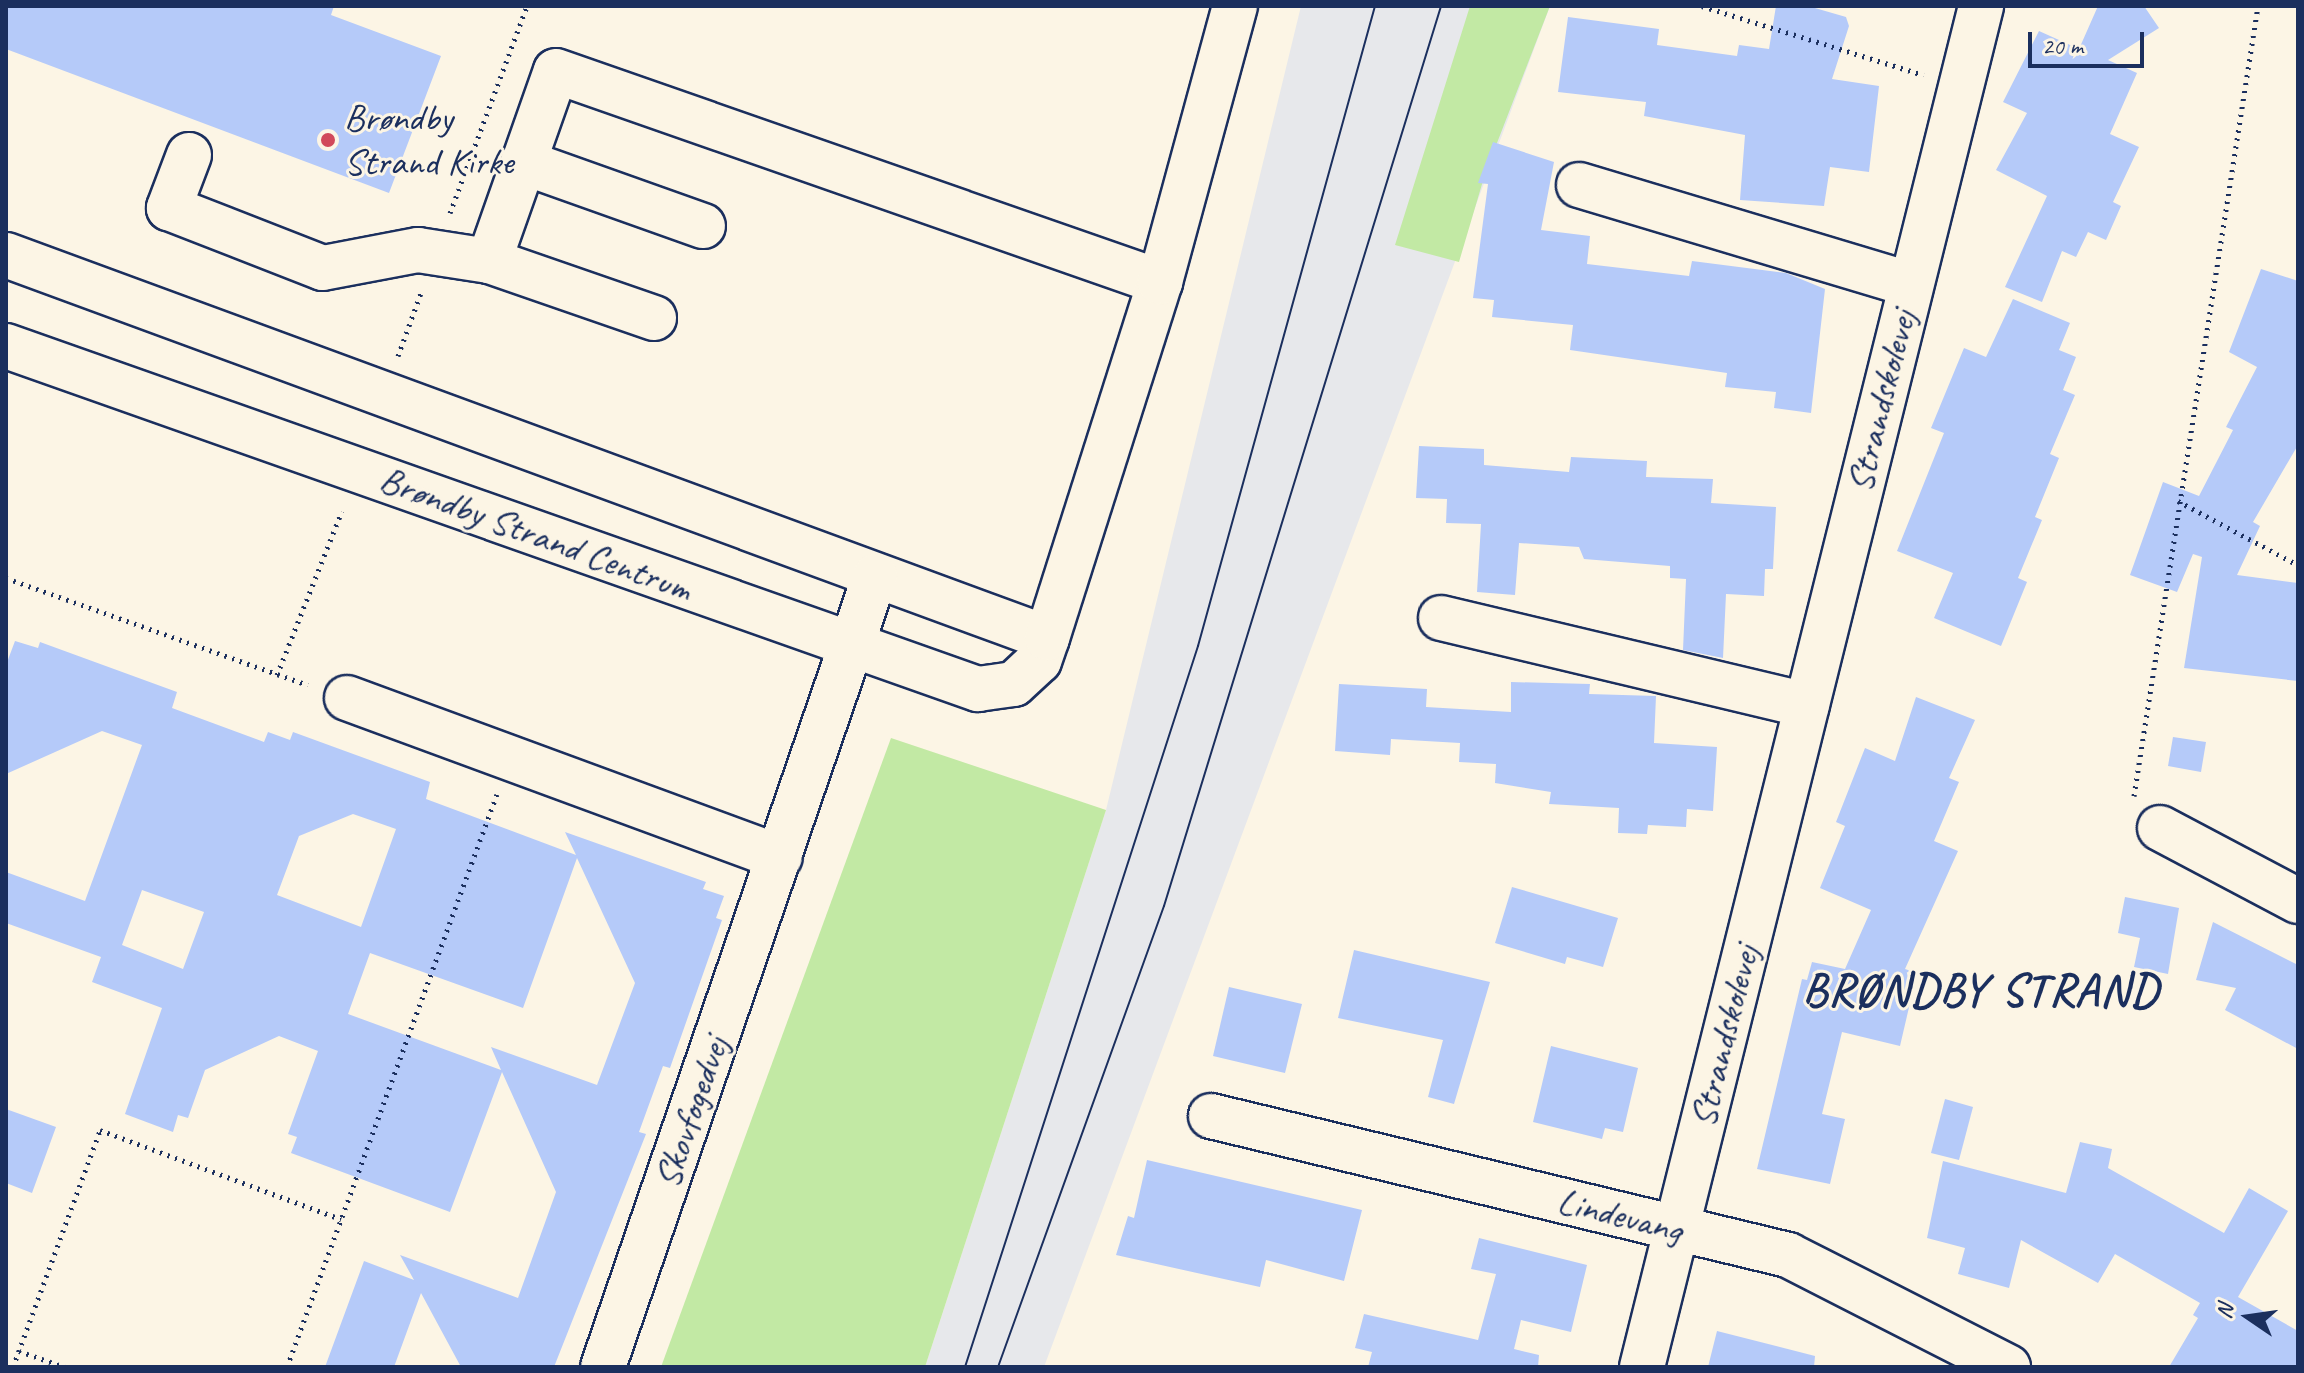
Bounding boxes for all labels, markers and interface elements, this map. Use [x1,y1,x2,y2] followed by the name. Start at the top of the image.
[2032,16,2148,66] scale bar
[2042,31,2083,61] text: 20 m
[344,95,514,184] place label: Brøndby Strand Kirke
[319,131,337,149] marker: Brøndby Strand Kirke
[1836,305,1926,497] street label: Strandskolevej
[373,456,699,612] street label: Brøndby Strand Centrum
[1679,940,1769,1132] street label: Strandskolevej
[1803,962,2159,1018] district label: BRØNDBY STRAND
[644,1030,738,1194] street label: Skovfogedvej
[1553,1178,1687,1252] street label: Lindevang
[2208,1277,2288,1357] north arrow
[2209,1302,2240,1321] text: N

